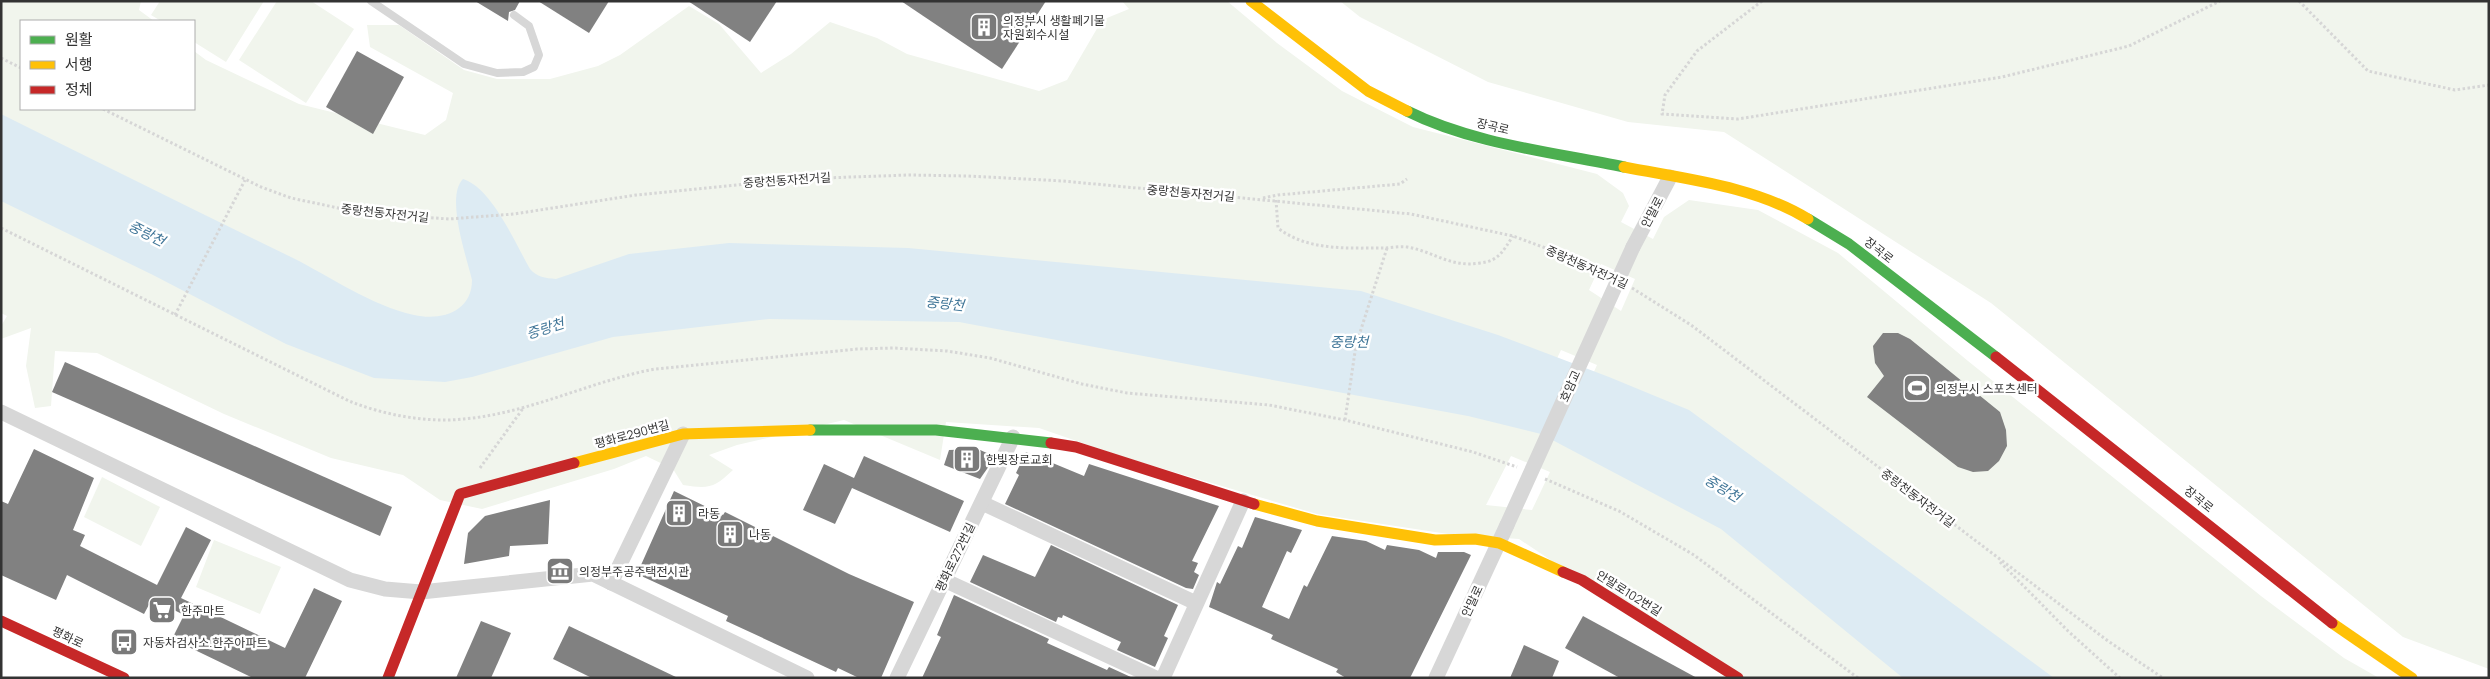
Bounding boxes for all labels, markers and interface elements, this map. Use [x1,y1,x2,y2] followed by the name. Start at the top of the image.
[969,12,999,42] building icon: 의정부시 생활폐기물 자원회수시설
[1003,12,1105,43] place label: 의정부시 생활폐기물 자원회수시설
[20,20,195,110] legend
[65,29,93,50] text: 원활
[65,54,93,75] text: 서행
[65,79,93,100] text: 정체
[1475,114,1511,138] street label: 장곡로
[742,168,832,192] street label: 중랑천동자전거길
[1146,181,1236,205] street label: 중랑천동자전거길
[1637,193,1667,231] street label: 안말로
[340,200,430,226] street label: 중랑천동자전거길
[125,216,170,251] water label: 중랑천
[1861,233,1897,267] street label: 장곡로
[1543,241,1631,293] street label: 중랑천동자전거길
[925,292,966,315] water label: 중랑천
[524,313,567,343] water label: 중랑천
[1330,332,1369,351] water label: 중랑천
[1555,367,1585,405] street label: 호암교
[1902,373,1932,403] sports icon: 의정부시 스포츠센터
[1936,380,2038,397] place label: 의정부시 스포츠센터
[593,416,671,452] street label: 평화로290번길
[952,444,982,474] building icon: 한빛장로교회
[986,451,1052,468] place label: 한빛장로교회
[1878,465,1958,531] street label: 중랑천동자전거길
[1702,470,1745,507] water label: 중랑천
[2181,482,2217,516] street label: 장곡로
[664,498,694,528] building icon: 라동
[698,505,720,522] place label: 라동
[715,519,745,549] building icon: 나동
[931,520,979,594] street label: 평화로272번길
[749,526,771,543] place label: 나동
[545,556,575,586] museum icon: 의정부주공주택전시관
[579,563,689,580] place label: 의정부주공주택전시관
[1593,566,1665,620] street label: 안말로102번길
[1457,582,1487,620] street label: 안말로
[147,595,177,625] supermarket icon: 한주마트
[181,602,225,619] place label: 한주마트
[49,622,87,652] street label: 평화로
[109,627,139,657] bus stop icon: 자동차검사소.한주아파트
[143,634,267,651] place label: 자동차검사소.한주아파트

